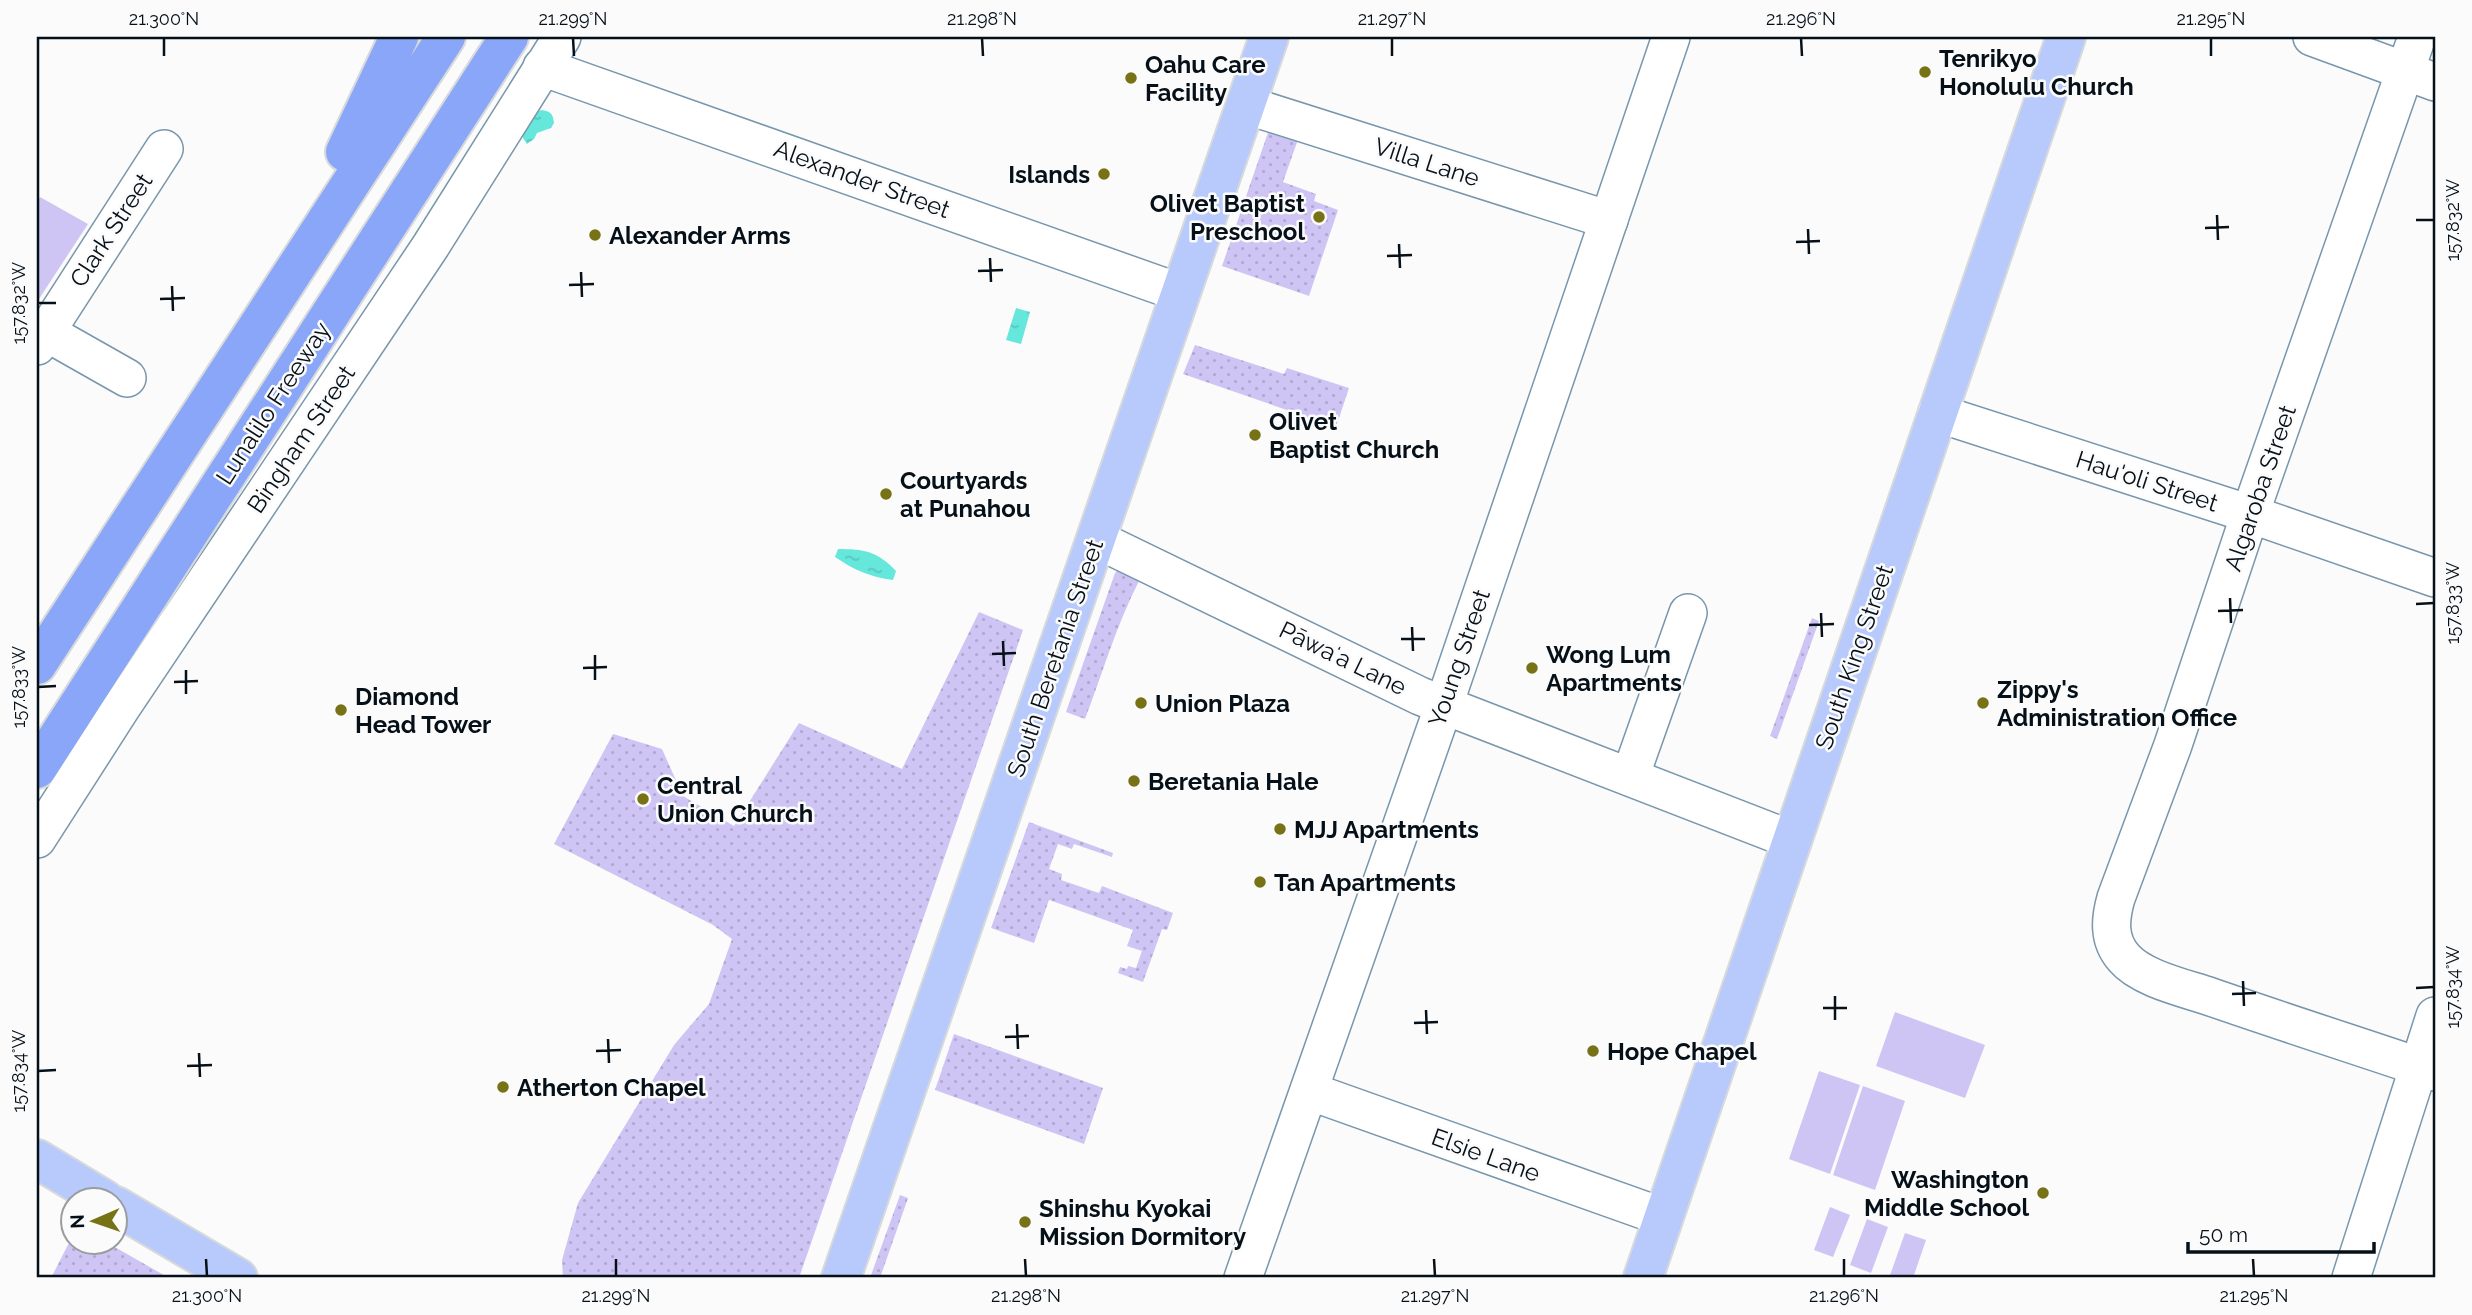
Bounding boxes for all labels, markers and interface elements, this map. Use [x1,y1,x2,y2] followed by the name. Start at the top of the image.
[129,8,199,29] text: 21.300°N
[538,8,608,29] text: 21.299°N
[947,8,1017,29] text: 21.298°N
[1358,8,1426,29] text: 21.297°N
[1766,8,1836,29] text: 21.296°N
[2177,8,2245,29] text: 21.295°N
[1939,44,2134,101] place label: Tenrikyo Honolulu Church
[1145,50,1266,107] place label: Oahu Care Facility
[1917,64,1933,80] marker: Tenrikyo Honolulu Church
[1123,70,1139,86] marker: Oahu Care Facility
[1371,131,1483,193] street label: Villa Lane
[770,134,954,224] street label: Alexander Street
[1008,160,1090,189] place label: Islands
[1096,166,1112,182] marker: Islands
[63,168,159,292] street label: Clark Street
[2442,179,2463,261] text: 157.832°W
[1150,189,1305,246] place label: Olivet Baptist Preschool
[1311,209,1327,225] marker: Olivet Baptist Preschool
[609,221,791,250] place label: Alexander Arms
[587,227,603,243] marker: Alexander Arms
[8,262,29,344] text: 157.832°W
[210,316,336,490] street label: Lunalilo Freeway
[241,360,361,518] street label: Bingham Street
[2218,401,2302,575] street label: Algaroba Street
[1269,407,1439,464] place label: Olivet Baptist Church
[1247,427,1263,443] marker: Olivet Baptist Church
[2072,444,2222,518] street label: Hau'oli Street
[900,466,1031,523] place label: Courtyards at Punahou
[878,486,894,502] marker: Courtyards at Punahou
[1001,535,1109,781] street label: South Beretania Street
[1809,561,1899,753] street label: South King Street
[2442,562,2463,644] text: 157.833°W
[1422,585,1496,731] street label: Young Street
[1275,615,1411,701] street label: Pāwaʻa Lane
[1546,640,1682,697] place label: Wong Lum Apartments
[8,646,29,728] text: 157.833°W
[1524,660,1540,676] marker: Wong Lum Apartments
[1997,675,2237,732] place label: Zippy's Administration Office
[355,682,491,739] place label: Diamond Head Tower
[1155,689,1290,718] place label: Union Plaza
[1133,695,1149,711] marker: Union Plaza
[1975,695,1991,711] marker: Zippy's Administration Office
[333,702,349,718] marker: Diamond Head Tower
[1148,767,1319,796] place label: Beretania Hale
[657,771,813,828] place label: Central Union Church
[1126,773,1142,789] marker: Beretania Hale
[635,791,651,807] marker: Central Union Church
[1294,815,1479,844] place label: MJJ Apartments
[1272,821,1288,837] marker: MJJ Apartments
[1274,868,1456,897] place label: Tan Apartments
[1252,874,1268,890] marker: Tan Apartments
[2442,945,2463,1028] text: 157.834°W
[8,1029,29,1112] text: 157.834°W
[1607,1037,1757,1066] place label: Hope Chapel
[1585,1043,1601,1059] marker: Hope Chapel
[517,1073,706,1102] place label: Atherton Chapel
[495,1079,511,1095] marker: Atherton Chapel
[1428,1122,1544,1188] street label: Elsie Lane
[1864,1165,2029,1222] place label: Washington Middle School
[2035,1185,2051,1201] marker: Washington Middle School
[60,1186,130,1256] north arrow
[1039,1194,1246,1251] place label: Shinshu Kyokai Mission Dormitory
[2188,1210,2374,1254] scale bar
[66,1214,88,1229] text: N
[1017,1214,1033,1230] marker: Shinshu Kyokai Mission Dormitory
[2199,1222,2248,1247] text: 50 m
[172,1285,242,1306] text: 21.300°N
[581,1285,651,1306] text: 21.299°N
[991,1285,1061,1306] text: 21.298°N
[1401,1285,1469,1306] text: 21.297°N
[1809,1285,1879,1306] text: 21.296°N
[2220,1285,2288,1306] text: 21.295°N

